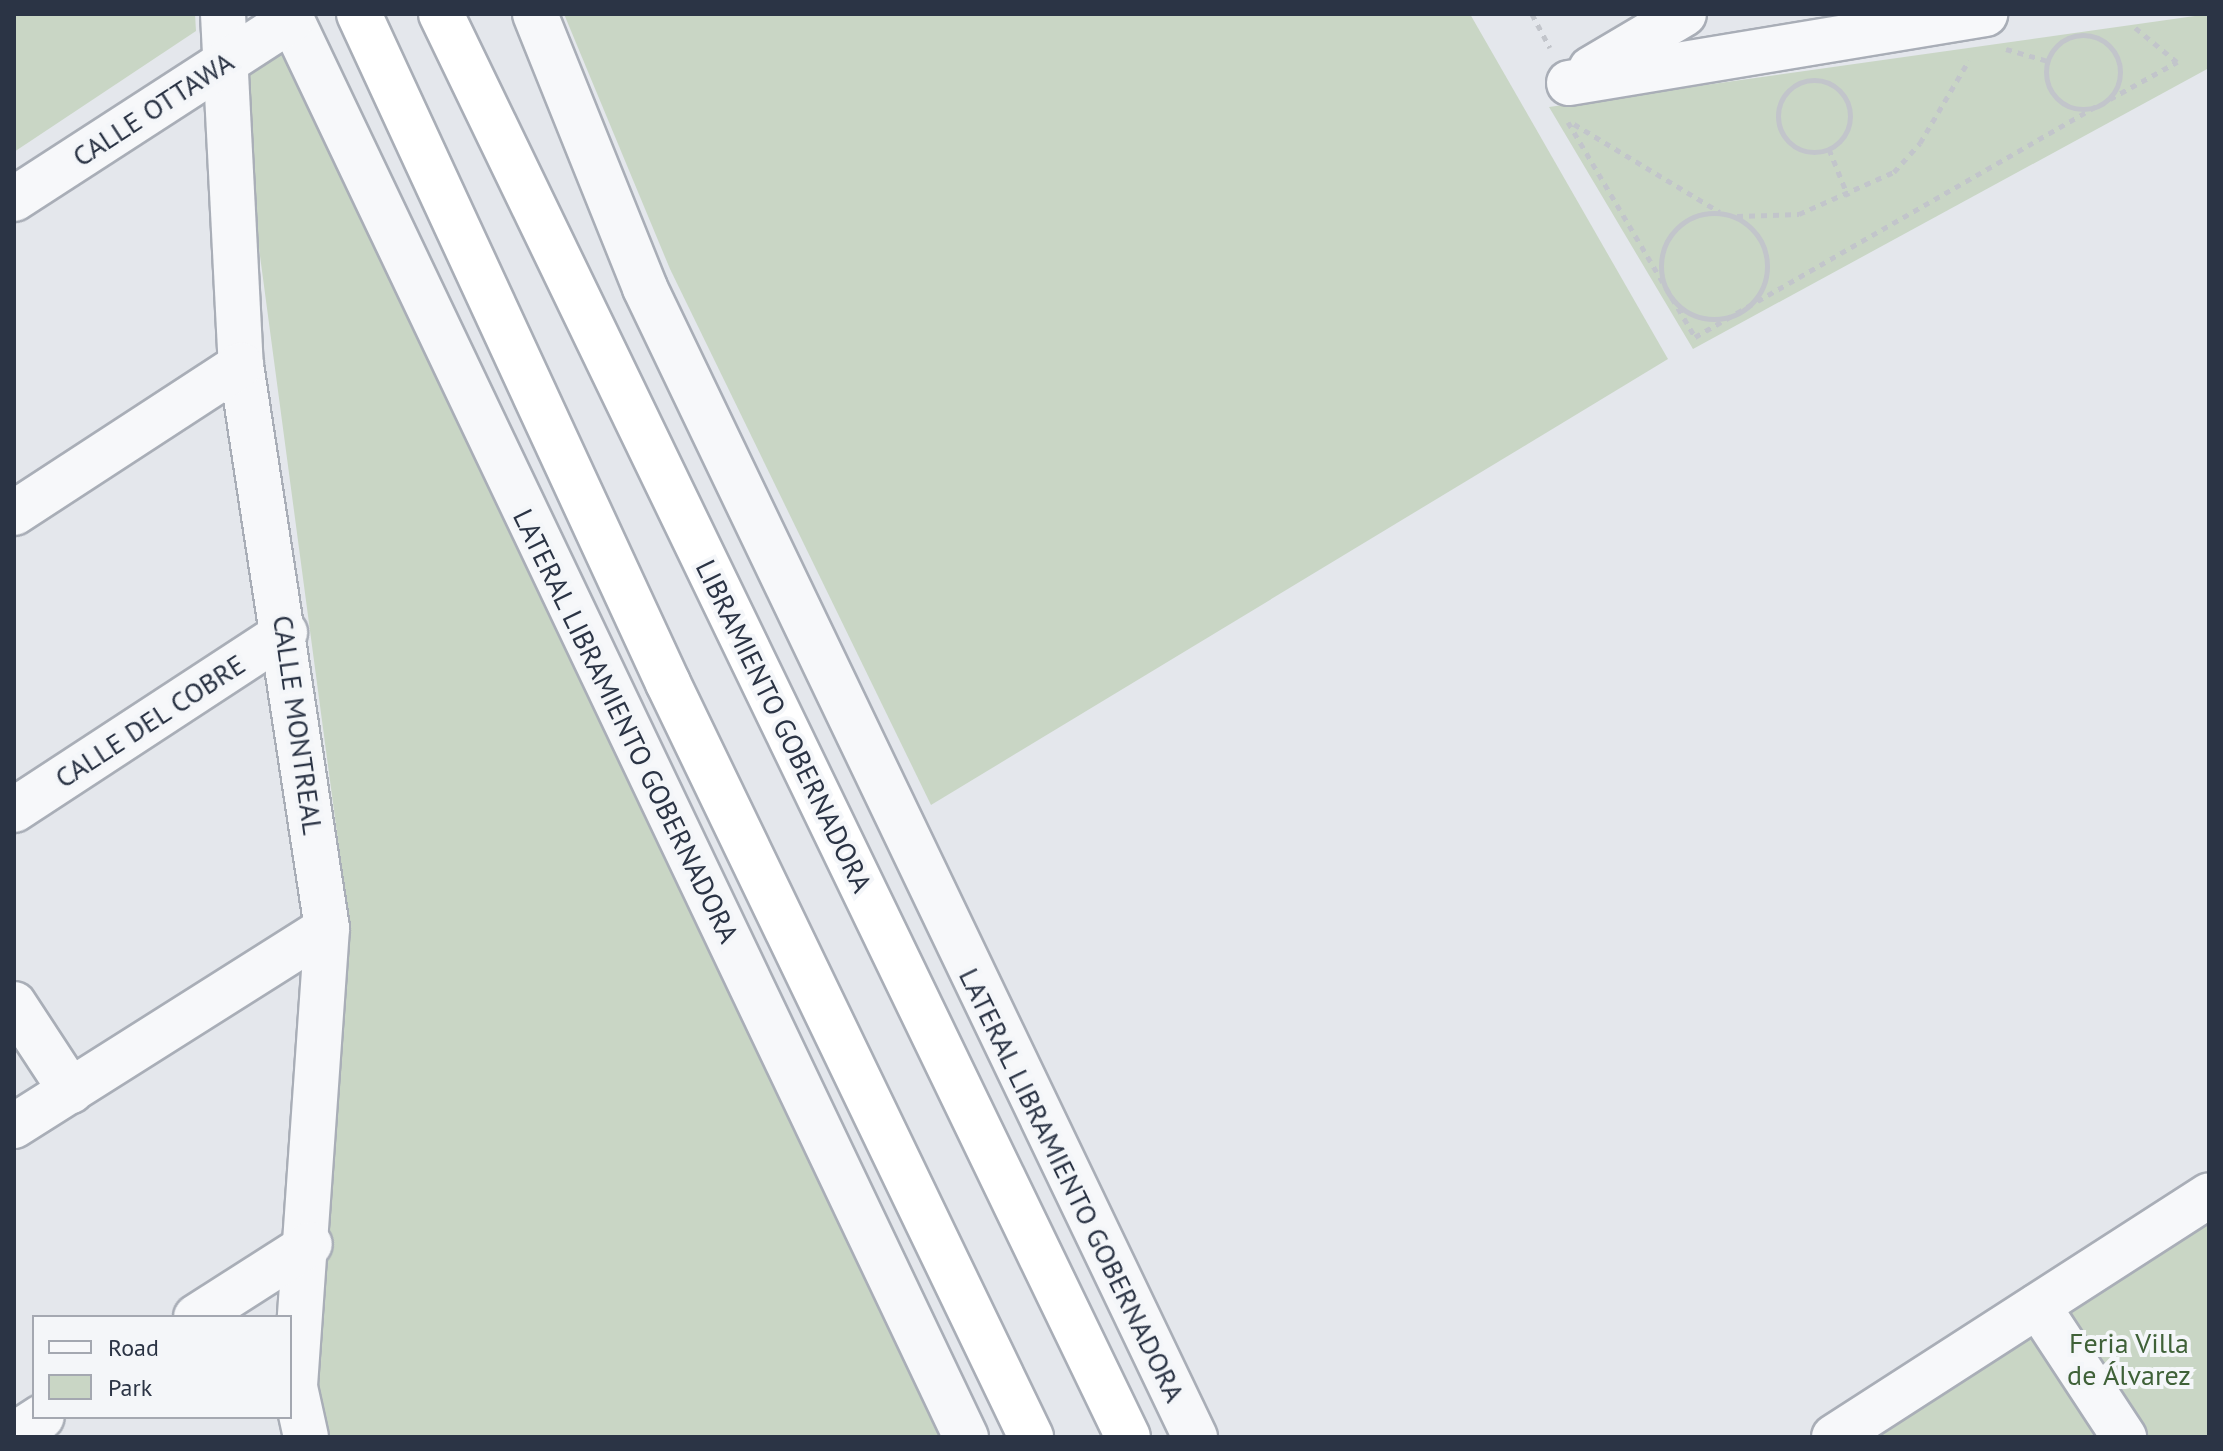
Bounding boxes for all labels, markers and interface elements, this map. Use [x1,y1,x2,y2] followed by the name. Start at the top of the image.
[66,45,240,173] street label: CALLE OTTAWA
[506,503,746,949] street label: LATERAL LIBRAMIENTO GOBERNADORA
[689,554,879,898] street label: LIBRAMIENTO GOBERNADORA
[266,613,330,837] street label: CALLE MONTREAL
[48,647,252,795] street label: CALLE DEL COBRE
[952,962,1192,1408] street label: LATERAL LIBRAMIENTO GOBERNADORA
[32,1315,292,1419] legend
[2067,1326,2191,1392] park label: Feria Villa de Álvarez
[108,1332,159,1363] text: Road
[108,1372,152,1403] text: Park

